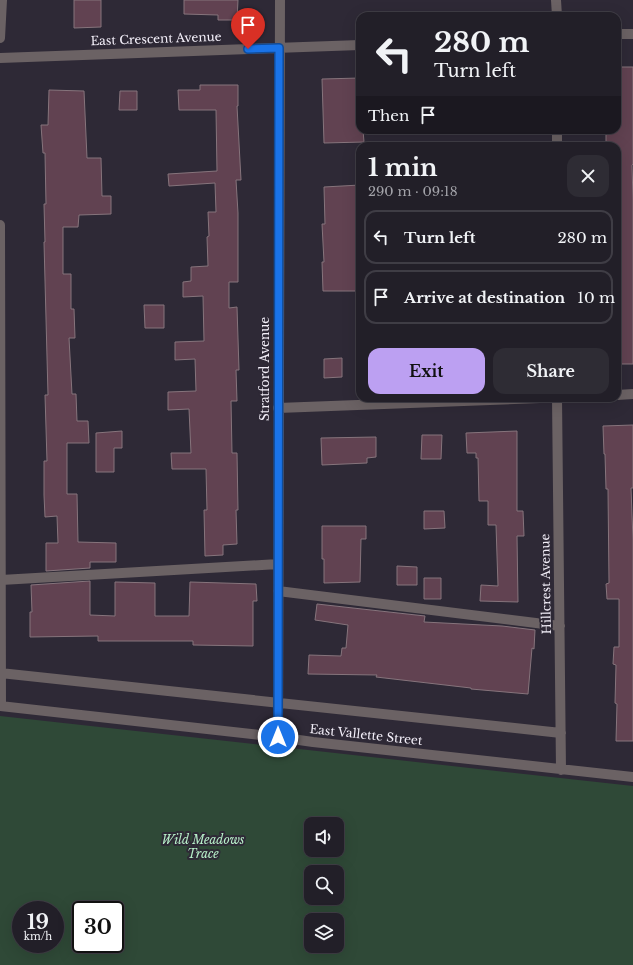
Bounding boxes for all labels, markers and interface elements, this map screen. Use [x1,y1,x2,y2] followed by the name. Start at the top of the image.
[231,8,265,49] pin
[237,14,259,36] icon: arrive
[434,25,530,60] text: 280 m
[368,28,420,80] icon: left
[90,29,222,48] street label: East Crescent Avenue
[434,60,516,82] text: Turn left
[417,104,439,126] icon: arrive
[368,106,409,125] text: Then
[368,153,438,182] text: 1 min
[567,155,609,197] button: close
[368,183,458,200] text: 290 m · 09:18
[370,226,392,248] icon: left
[404,228,475,247] text: Turn left
[558,228,607,247] text: 280 m
[370,286,392,308] icon: arrive
[404,288,565,307] text: Arrive at destination
[577,288,615,307] text: 10 m
[257,317,272,421] street label: Stratford Avenue
[368,348,485,394] button: Exit
[493,348,609,394] button: Share
[537,533,554,634] street label: Hillcrest Avenue
[257,716,299,758] position arrow
[309,721,424,748] street label: East Vallette Street
[304,817,344,953] map controls
[304,817,344,857] button: sound
[162,832,245,861] park label: Wild Meadows Trace
[304,865,344,905] button: search
[72,901,124,953] speed limit sign: 30
[27,910,49,934] text: 19
[304,913,344,953] button: layers
[24,930,52,943] text: km/h

